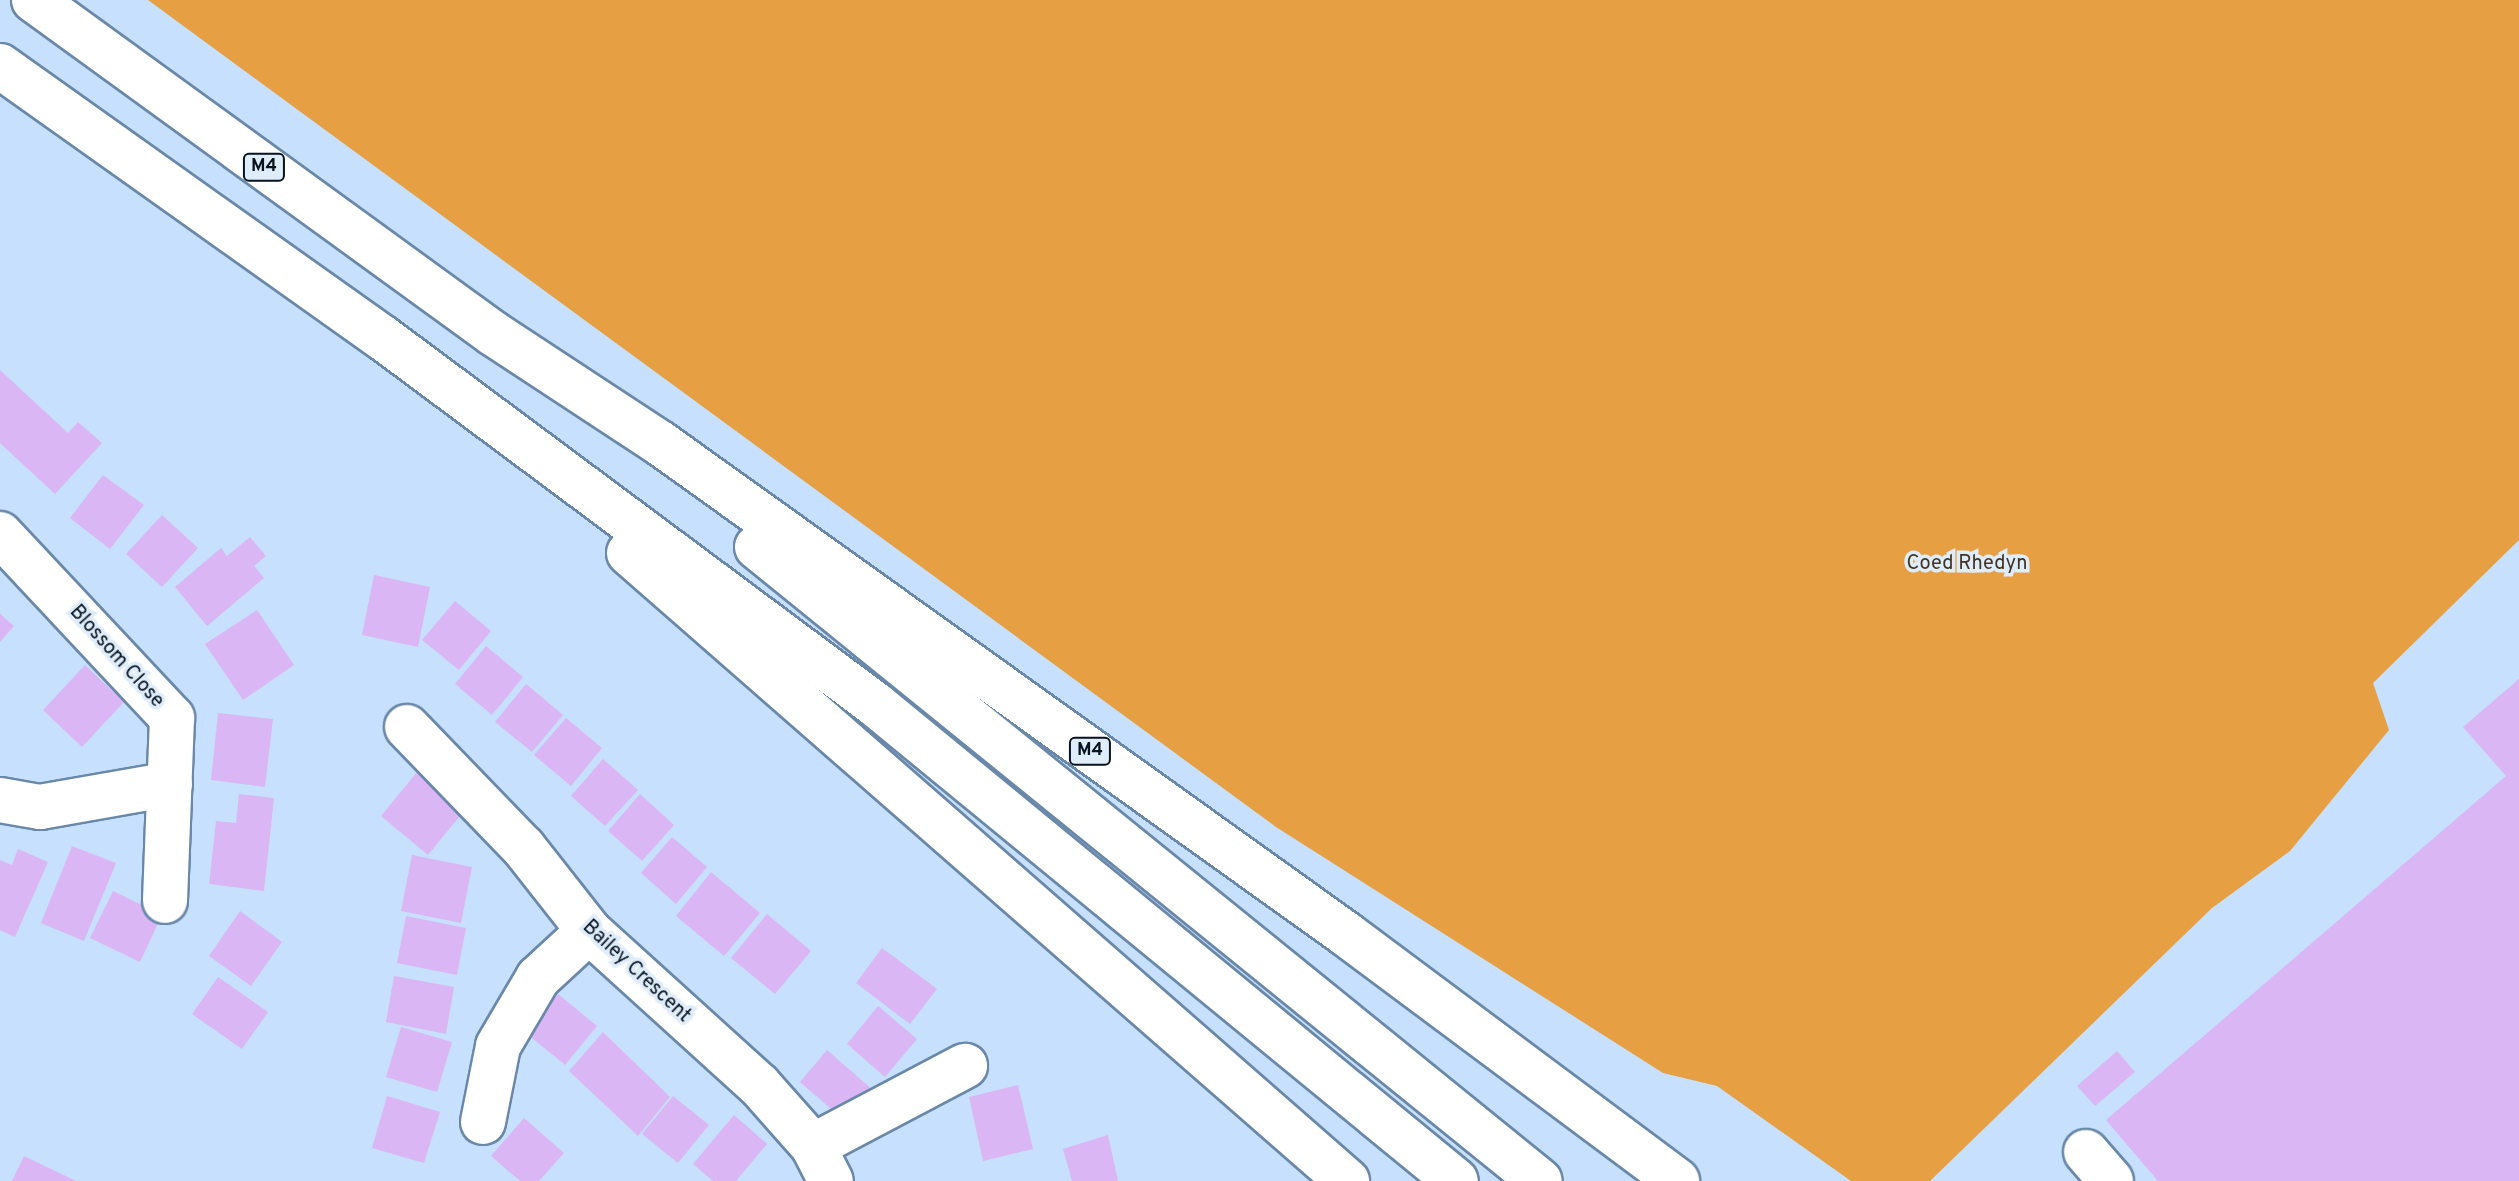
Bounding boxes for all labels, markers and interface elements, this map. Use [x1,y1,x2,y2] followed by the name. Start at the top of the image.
[242,153,286,181] road number: M4
[1907,552,2027,576] park label: Coed Rhedyn
[64,601,168,713] street label: Blossom Close
[1068,737,1112,765] road number: M4
[577,916,695,1028] street label: Bailey Crescent

